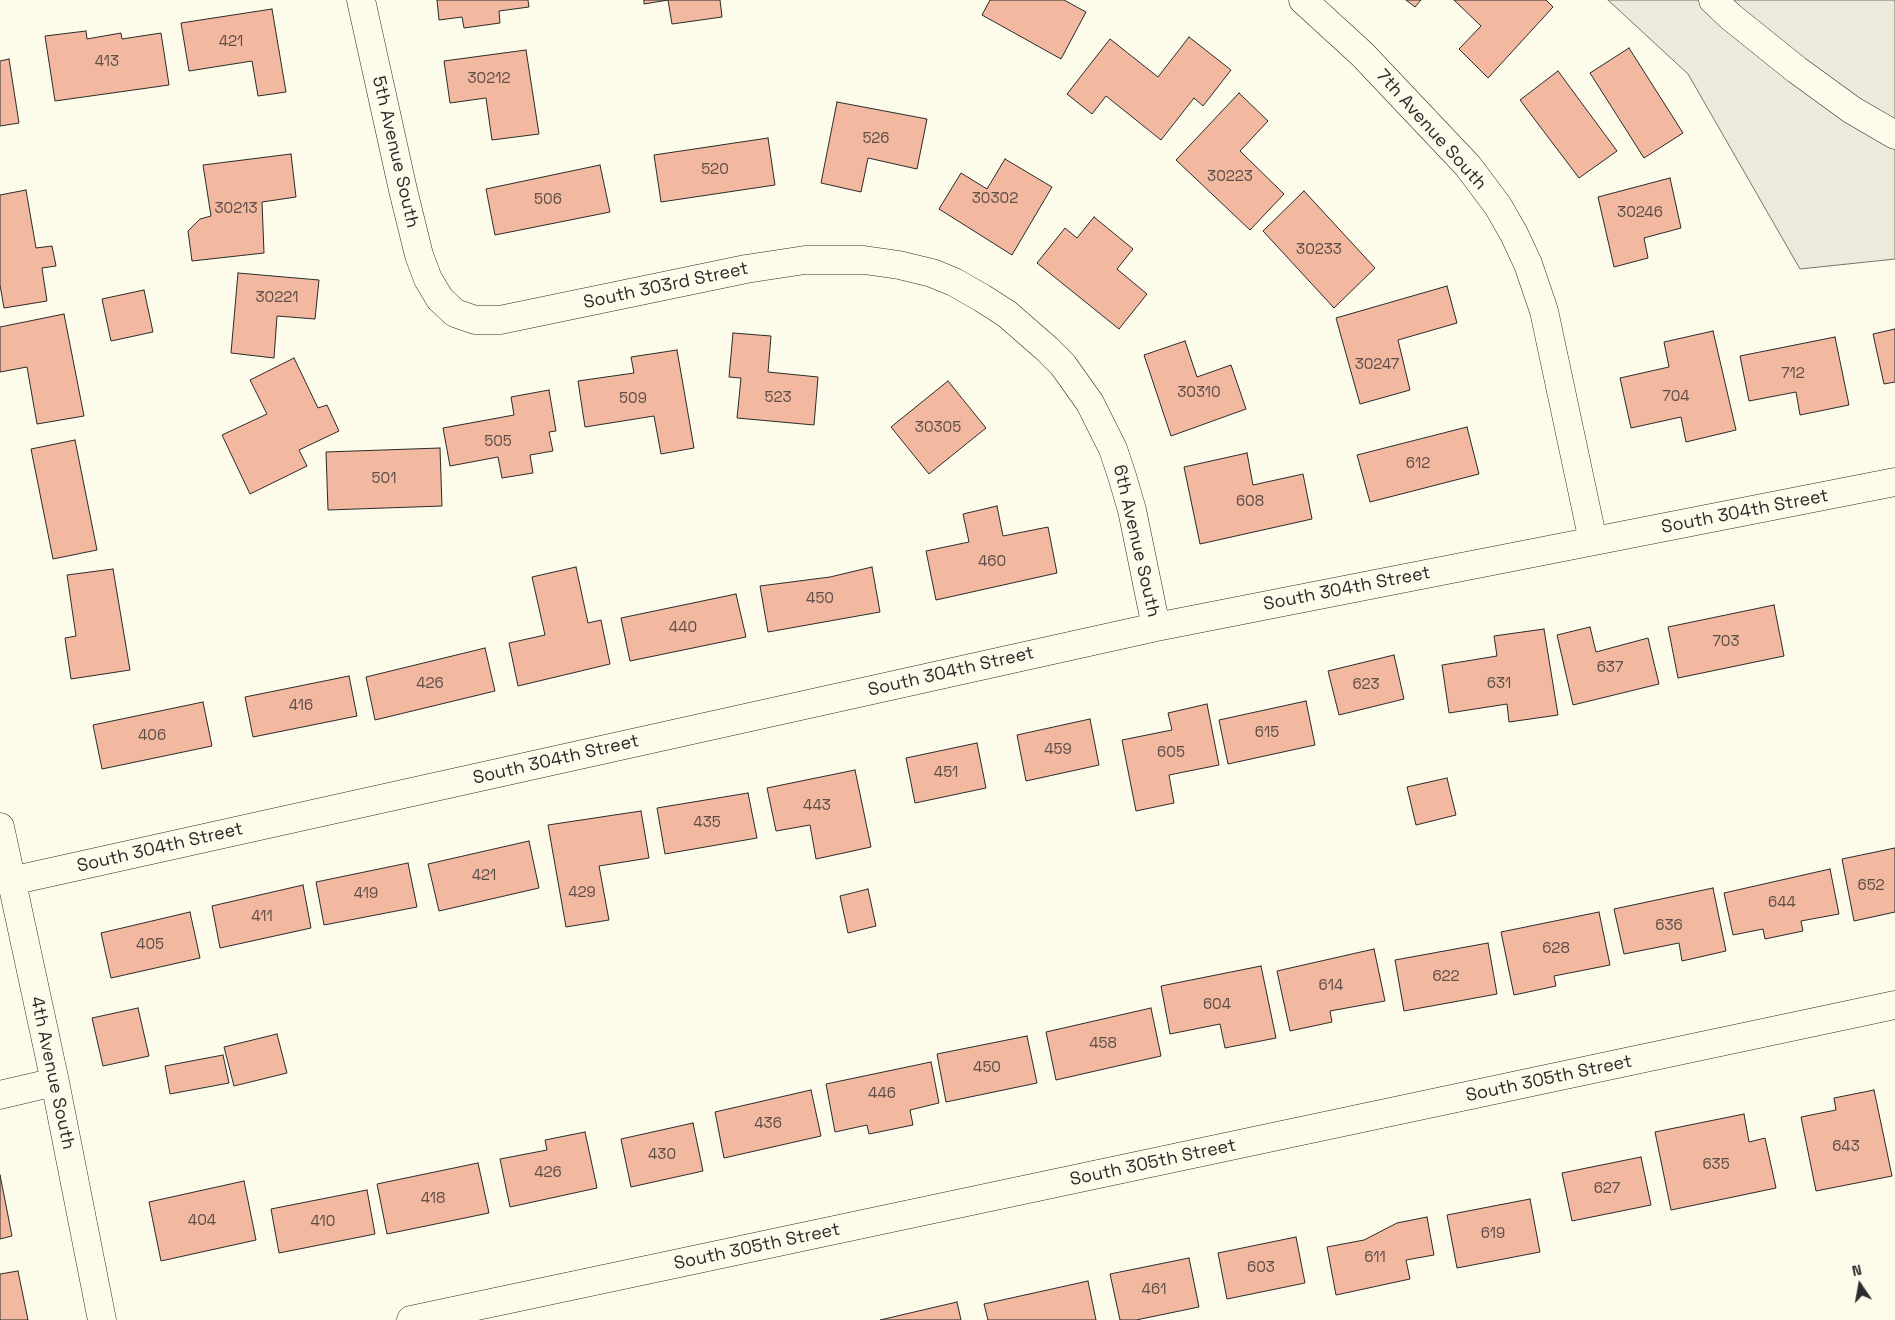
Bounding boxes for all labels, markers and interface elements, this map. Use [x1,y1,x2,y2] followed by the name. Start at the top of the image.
[219,33,243,51] house number: 421
[95,53,119,71] house number: 413
[1371,65,1491,195] street label: 7th Avenue South
[467,70,511,88] house number: 30212
[367,74,423,230] street label: 5th Avenue South
[862,130,890,148] house number: 526
[701,161,729,179] house number: 520
[1207,168,1253,186] house number: 30223
[972,190,1018,208] house number: 30302
[534,191,562,209] house number: 506
[214,200,258,218] house number: 30213
[1617,204,1663,222] house number: 30246
[1296,241,1342,259] house number: 30233
[582,258,750,314] street label: South 303rd Street
[255,289,299,307] house number: 30221
[1355,356,1399,374] house number: 30247
[1781,365,1805,383] house number: 712
[1177,384,1221,402] house number: 30310
[1662,388,1690,406] house number: 704
[765,389,791,407] house number: 523
[619,390,647,408] house number: 509
[915,419,961,437] house number: 30305
[484,433,512,451] house number: 505
[1406,455,1430,473] house number: 612
[1108,463,1164,619] street label: 6th Avenue South
[372,470,396,488] house number: 501
[1660,485,1830,539] street label: South 304th Street
[1236,493,1264,511] house number: 608
[978,553,1006,571] house number: 460
[1262,562,1432,616] street label: South 304th Street
[806,590,834,608] house number: 450
[669,619,697,637] house number: 440
[1712,633,1740,651] house number: 703
[866,642,1036,702] street label: South 304th Street
[1597,659,1623,677] house number: 637
[416,675,444,693] house number: 426
[1487,675,1511,693] house number: 631
[1352,676,1380,694] house number: 623
[289,697,313,715] house number: 416
[1255,724,1279,742] house number: 615
[138,727,166,745] house number: 406
[471,730,641,790] street label: South 304th Street
[1044,741,1072,759] house number: 459
[1157,744,1185,762] house number: 605
[934,764,958,782] house number: 451
[803,797,831,815] house number: 443
[693,814,721,832] house number: 435
[75,818,245,878] street label: South 304th Street
[472,867,496,885] house number: 421
[1857,877,1885,895] house number: 652
[568,884,596,902] house number: 429
[354,885,378,903] house number: 419
[1768,894,1796,912] house number: 644
[251,908,273,926] house number: 411
[1655,917,1683,935] house number: 636
[136,936,164,954] house number: 405
[1542,940,1570,958] house number: 628
[1432,968,1460,986] house number: 622
[1319,977,1343,995] house number: 614
[25,995,79,1151] street label: 4th Avenue South
[1203,996,1231,1014] house number: 604
[1089,1035,1117,1053] house number: 458
[1464,1051,1634,1107] street label: South 305th Street
[973,1059,1001,1077] house number: 450
[868,1085,896,1103] house number: 446
[754,1115,782,1133] house number: 436
[1068,1135,1238,1191] street label: South 305th Street
[1832,1138,1860,1156] house number: 643
[648,1146,676,1164] house number: 430
[1702,1156,1730,1174] house number: 635
[534,1164,562,1182] house number: 426
[1594,1180,1620,1198] house number: 627
[421,1190,445,1208] house number: 418
[188,1212,216,1230] house number: 404
[311,1213,335,1231] house number: 410
[672,1219,842,1275] street label: South 305th Street
[1481,1225,1505,1243] house number: 619
[1364,1249,1386,1267] house number: 611
[1247,1259,1275,1277] house number: 603
[1835,1260,1885,1310] north arrow
[1850,1261,1863,1280] text: N
[1142,1281,1166,1299] house number: 461

